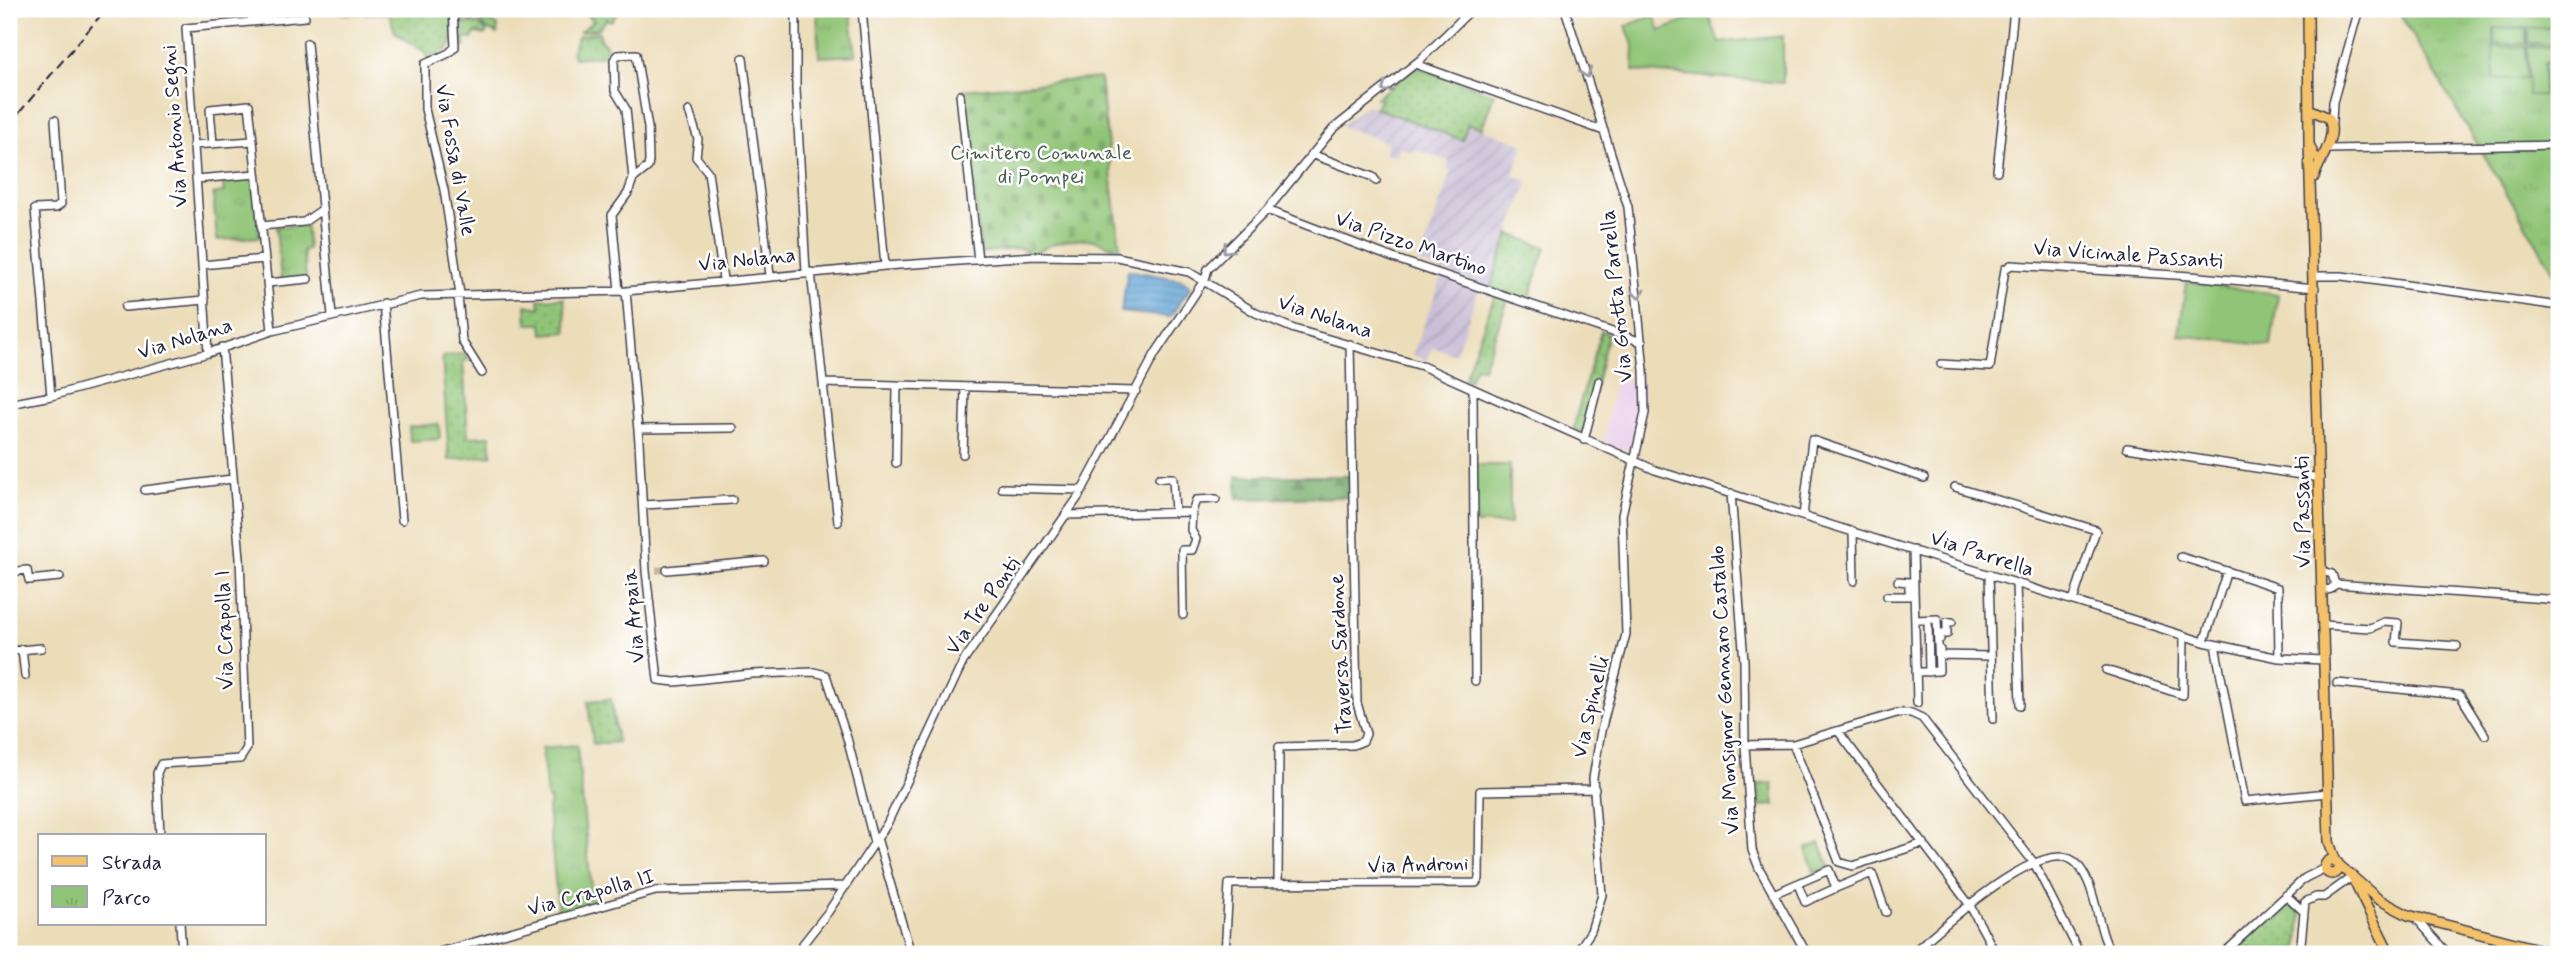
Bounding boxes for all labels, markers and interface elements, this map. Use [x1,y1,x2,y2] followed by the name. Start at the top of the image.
[155,44,197,208] street label: Via Antonio Segni
[1578,67,1592,79] one-way arrow
[1381,80,1394,92] one-way arrow
[428,82,482,238] street label: Via Fossa di Valle
[950,139,1132,191] park label: Cimitero Comunale di Pompei
[1331,205,1491,283] street label: Via Pizzo Martino
[1594,208,1640,384] street label: Via Grotta Parrella
[2032,234,2224,276] street label: Via Vicinale Passanti
[697,241,797,279] street label: Via Nolana
[1222,241,1235,254] one-way arrow
[1274,289,1376,345] street label: Via Nolana
[1630,289,1645,300] one-way arrow
[134,311,236,367] street label: Via Nolana
[2288,456,2318,568] street label: Via Passanti
[1927,524,2037,584] street label: Via Parrella
[1703,545,1747,835] street label: Via Monsignor Gennaro Castaldo
[939,551,1027,661] street label: Via Tre Ponti
[616,567,652,664] street label: Via Arpaia
[209,570,241,690] street label: Via Crapolla I
[1323,573,1359,735] street label: Traversa Sardone
[1566,653,1616,761] street label: Via Spinelli
[38,834,266,925] legend
[102,849,162,877] text: Strada
[1367,849,1469,881] street label: Via Androni
[524,863,658,923] street label: Via Crapolla II
[102,884,150,912] text: Parco

